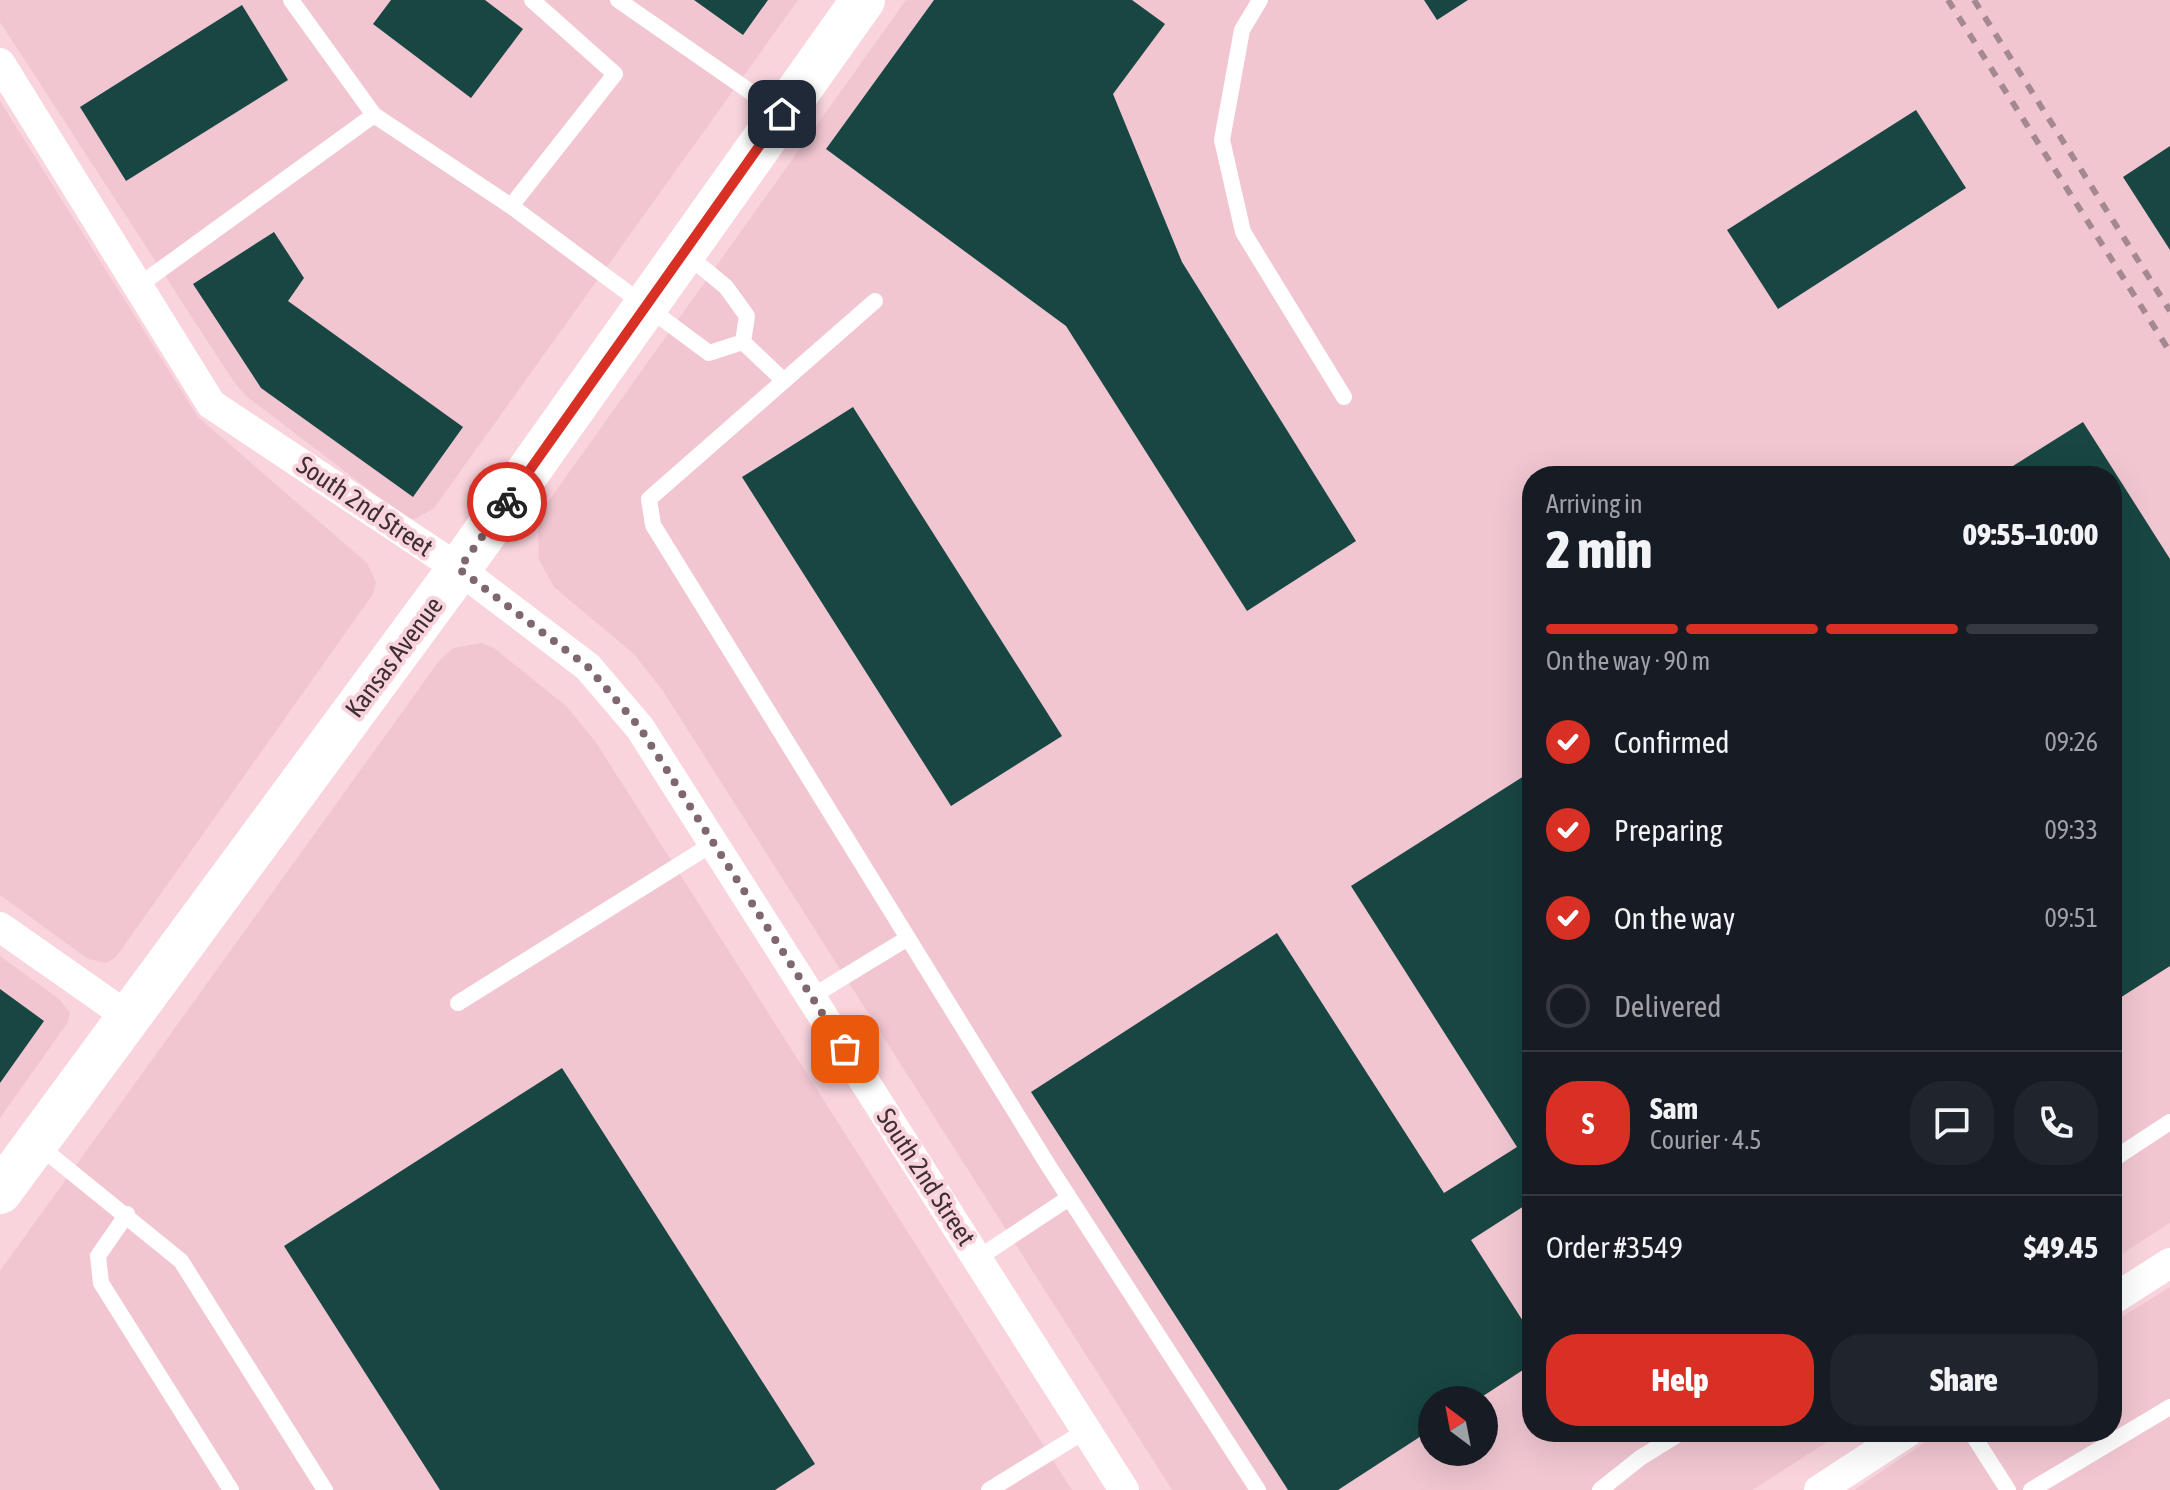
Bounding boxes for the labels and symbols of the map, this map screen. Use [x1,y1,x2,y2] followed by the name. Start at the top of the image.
[748,80,816,148] pin
[291,450,439,562] street label: South 2nd Street
[467,462,547,542] courier
[339,591,449,723] street label: Kansas Avenue
[811,1015,879,1083] pin
[871,1103,981,1251] street label: South 2nd Street
[1418,1386,1498,1466] north arrow

